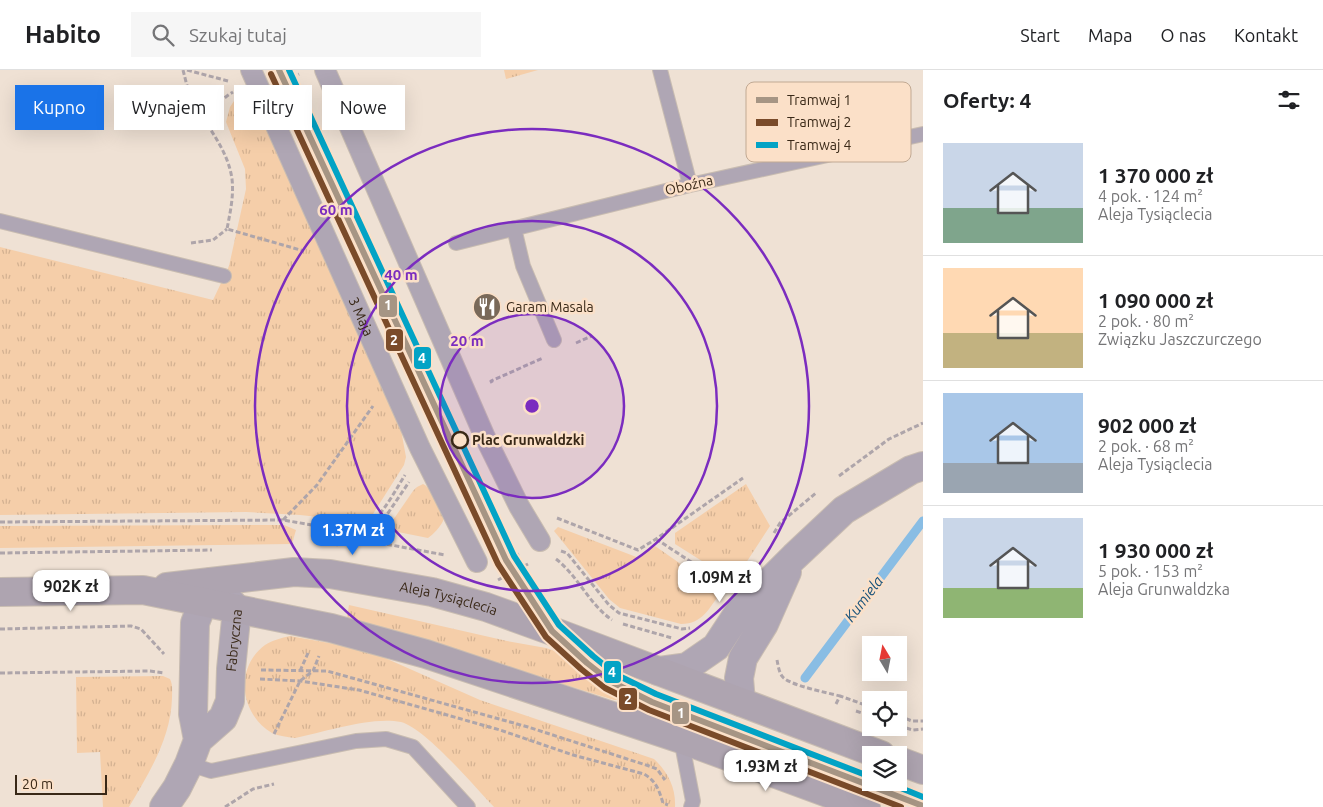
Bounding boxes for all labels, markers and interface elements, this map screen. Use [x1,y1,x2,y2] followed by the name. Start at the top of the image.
[131,12,481,57] search box
[25,21,101,48] text: Habito
[149,21,177,49] icon: search
[189,24,287,46] text: Szukaj tutaj
[1020,25,1060,45] text: Start
[1088,25,1133,45] text: Mapa
[1161,25,1206,45] text: O nas
[1234,25,1298,45] text: Kontakt
[746,82,911,162] legend
[15,85,104,130] chip: Kupno
[114,85,224,130] chip: Wynajem
[234,85,312,130] chip: Filtry
[322,85,405,130] chip: Nowe
[1275,86,1303,114] icon: filters
[943,88,1031,112] text: Oferty: 4
[787,92,851,108] text: Tramwaj 1
[787,114,851,130] text: Tramwaj 2
[787,137,852,153] text: Tramwaj 4
[983,163,1043,223] icon: home
[1098,163,1213,187] text: 1 370 000 zł
[663,172,715,198] street label: Oboźna
[1098,187,1203,205] text: 4 pok. · 124 m²
[319,201,353,218] text: 60 m
[1098,205,1213,223] text: Aleja Tysiąclecia
[384,266,418,283] text: 40 m
[983,288,1043,348] icon: home
[1098,288,1213,312] text: 1 090 000 zł
[472,292,502,322] restaurant icon: Garam Masala
[346,294,377,339] street label: 3 Maja
[378,294,398,318] line badge: 1
[384,297,392,313] text: 1
[506,299,594,315] place label: Garam Masala
[1098,312,1194,330] text: 2 pok. · 80 m²
[385,328,404,352] line badge: 2
[1098,330,1262,348] text: Związku Jaszczurczego
[390,332,398,348] text: 2
[450,332,484,349] text: 20 m
[413,346,432,370] line badge: 4
[418,350,426,366] text: 4
[523,397,541,415] centre of rings
[983,413,1043,473] icon: home
[1098,413,1196,437] text: 902 000 zł
[451,431,469,449] marker: Plac Grunwaldzki
[472,432,585,448] place label: Plac Grunwaldzki
[1098,437,1194,455] text: 2 pok. · 68 m²
[1098,455,1213,473] text: Aleja Tysiąclecia
[301,514,405,556] pin: 1.37M zł
[322,521,384,539] text: 1.37M zł
[983,538,1043,598] icon: home
[1098,538,1213,562] text: 1 930 000 zł
[668,560,772,603] pin: 1.09M zł
[1098,562,1203,580] text: 5 pok. · 153 m²
[689,568,751,586] text: 1.09M zł
[25,570,117,612] pin: 902K zł
[841,573,886,625] water label: Kumiela
[44,577,98,595] text: 902K zł
[398,578,500,618] street label: Aleja Tysiąclecia
[1098,580,1230,598] text: Aleja Grunwaldzka
[223,608,245,672] street label: Fabryczna
[862,636,908,681] north arrow
[862,636,907,791] map controls
[603,660,622,684] line badge: 4
[608,664,616,680] text: 4
[618,687,638,711] line badge: 2
[624,691,632,707] text: 2
[862,691,907,736] button: locate
[671,701,690,725] line badge: 1
[677,705,685,721] text: 1
[862,746,907,791] button: layers
[714,750,818,792] pin: 1.93M zł
[735,757,797,775] text: 1.93M zł
[15,772,108,795] scale bar
[22,776,53,792] text: 20 m

